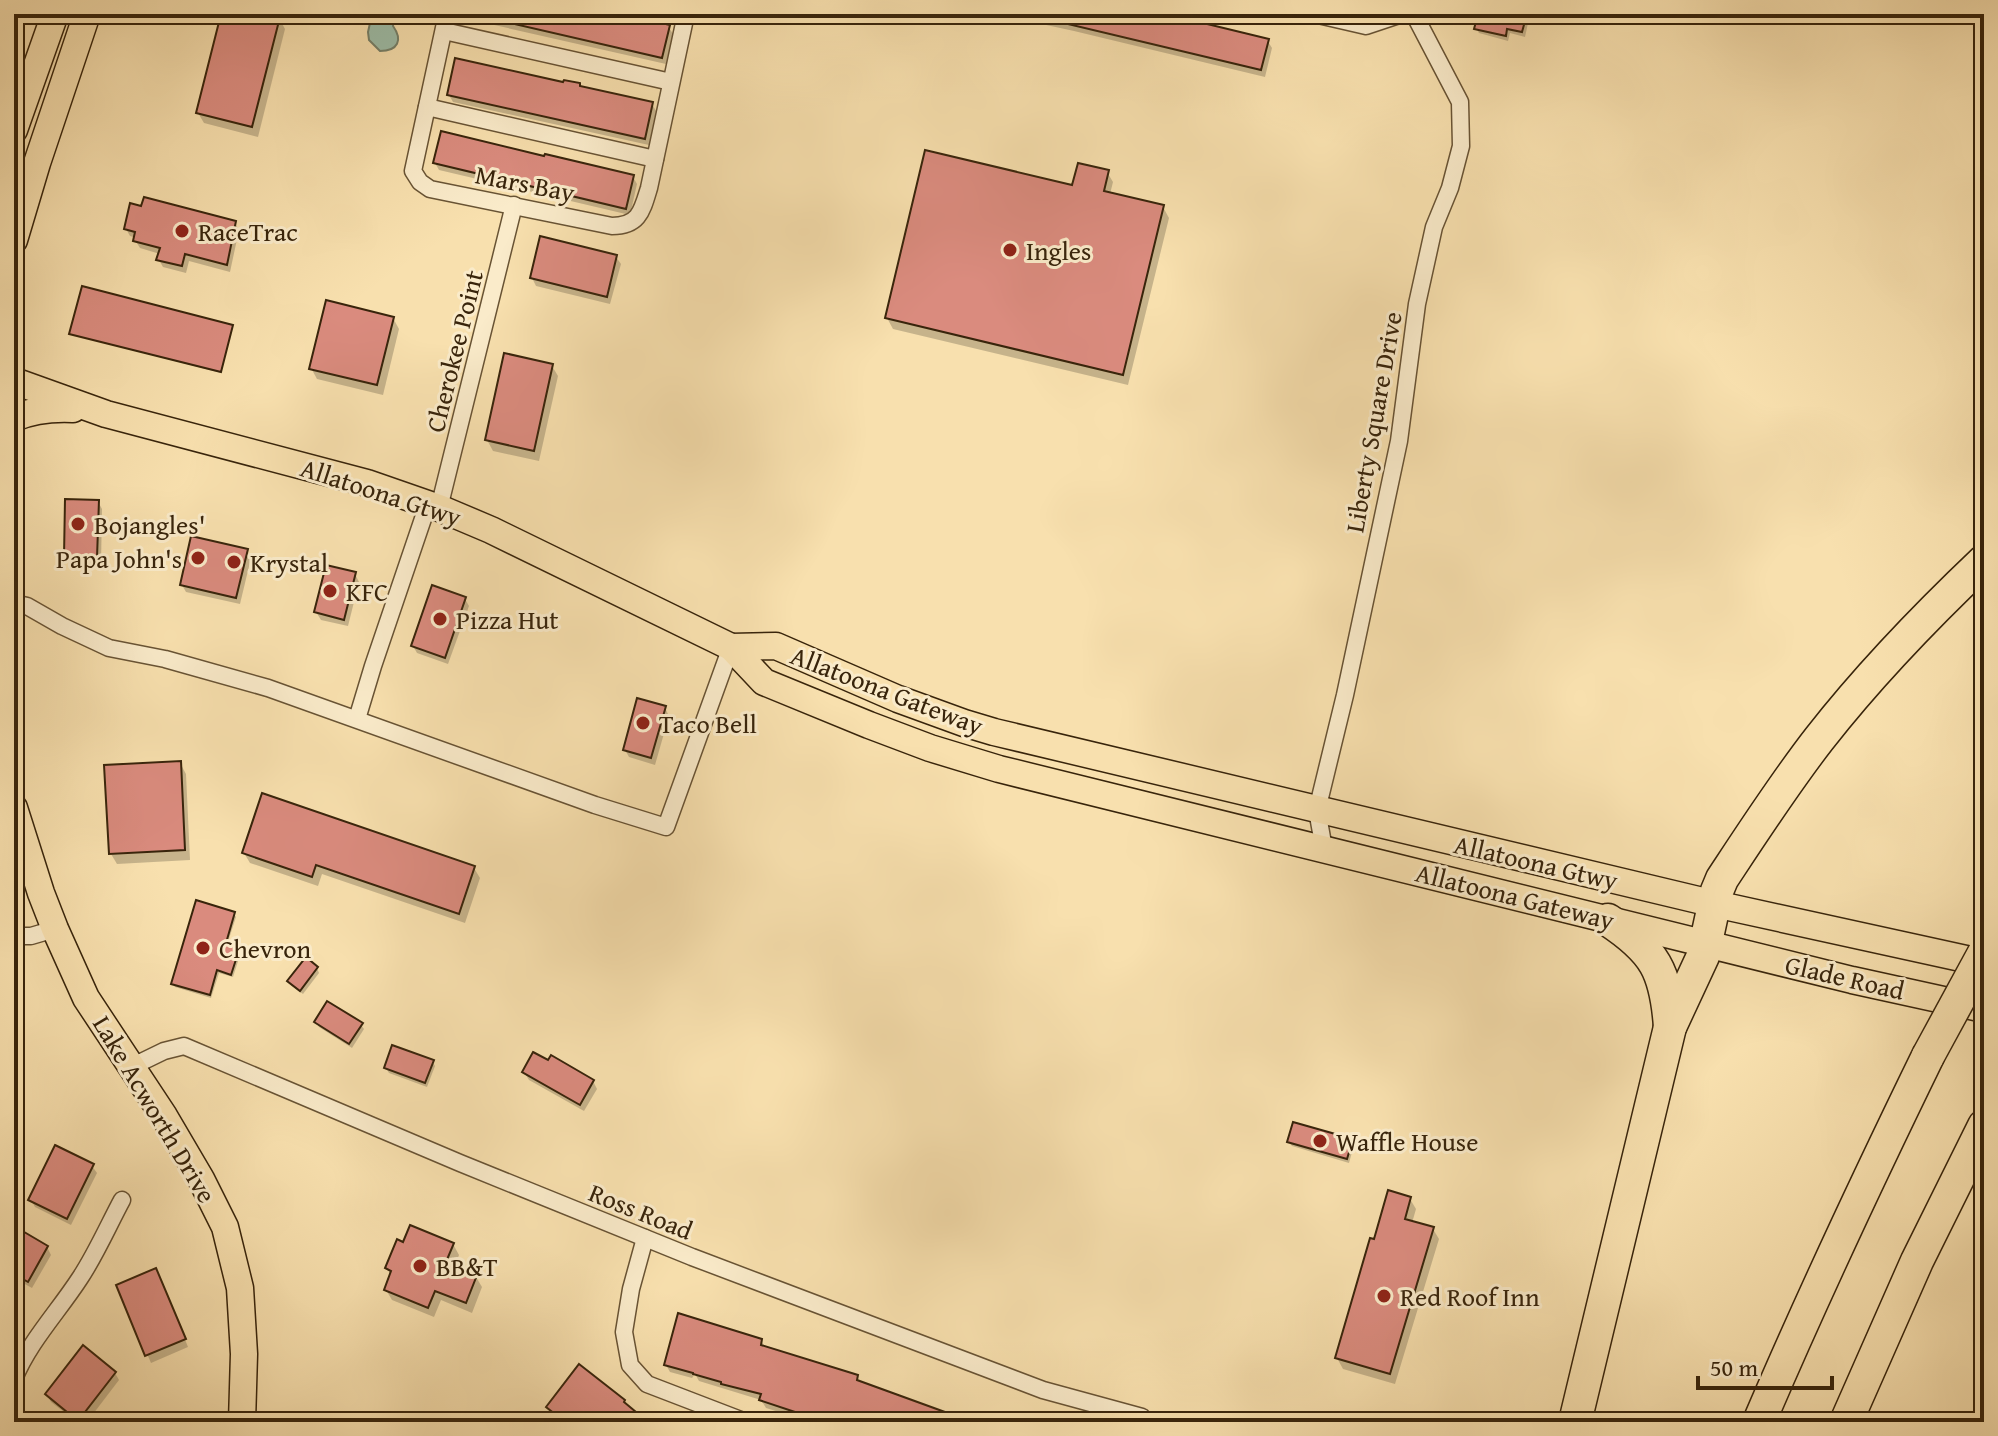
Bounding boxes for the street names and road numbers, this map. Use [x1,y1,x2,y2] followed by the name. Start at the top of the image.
[472,154,578,212] street label: Mars Bay
[415,266,493,436] street label: Cherokee Point
[1334,309,1412,535] street label: Liberty Square Drive
[296,448,466,536] street label: Allatoona Gtwy
[785,635,989,745] street label: Allatoona Gateway
[1450,824,1622,900] street label: Allatoona Gtwy
[1412,852,1618,940] street label: Allatoona Gateway
[1782,944,1909,1010] street label: Glade Road
[83,1008,227,1210] street label: Lake Acworth Drive
[583,1173,699,1250] street label: Ross Road

